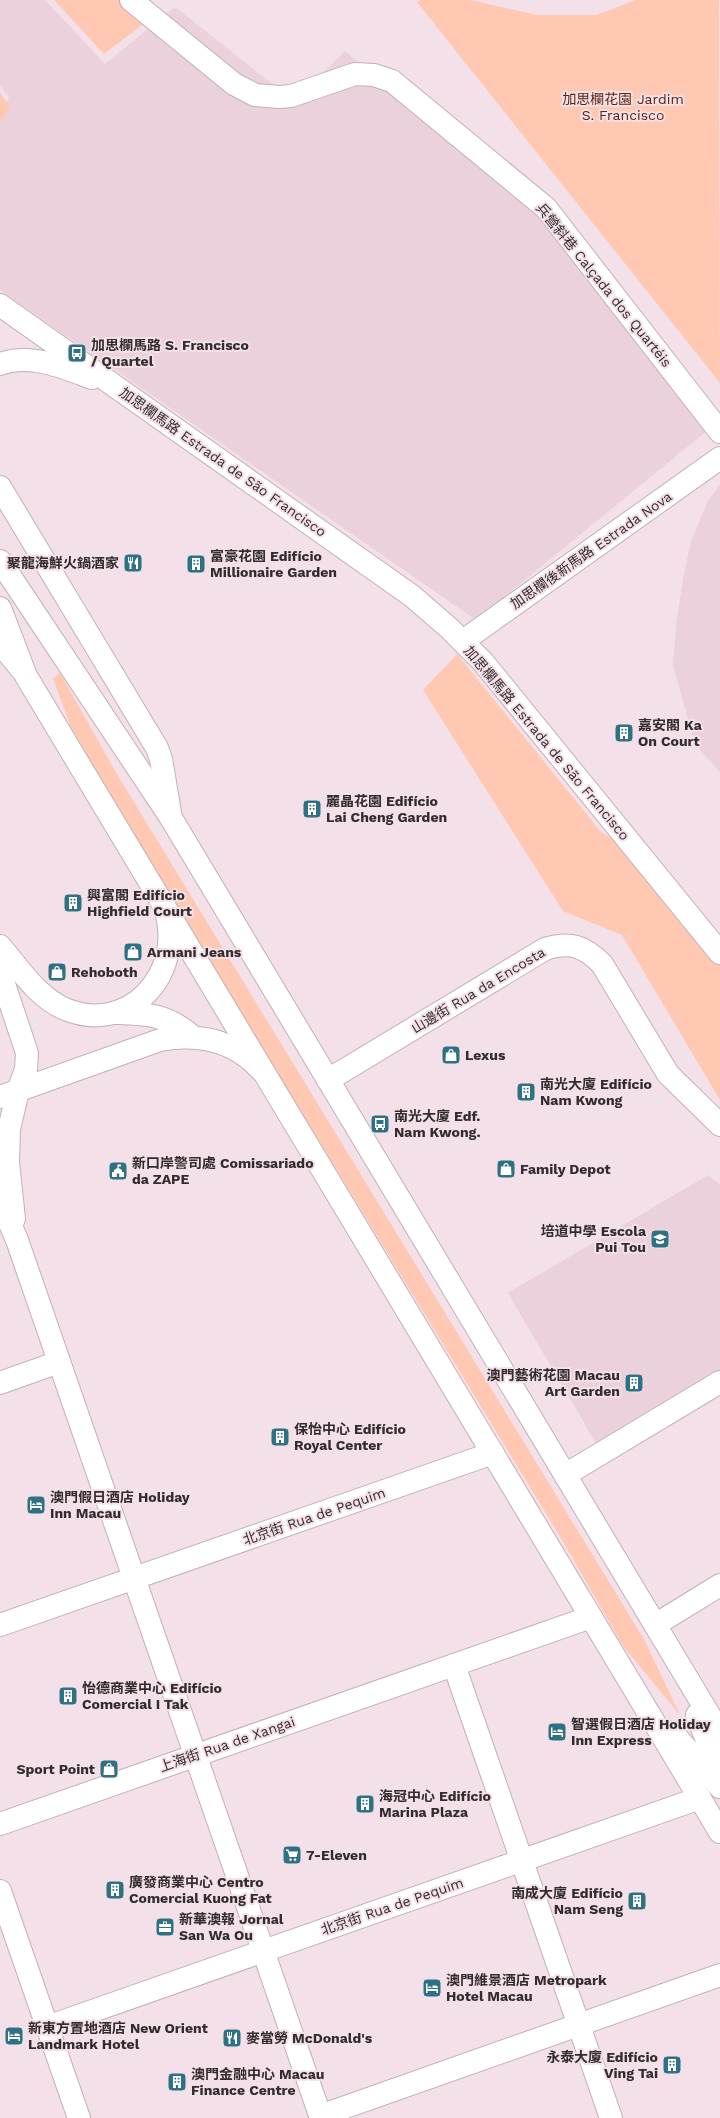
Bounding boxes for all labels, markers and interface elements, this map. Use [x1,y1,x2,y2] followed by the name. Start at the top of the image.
[562,91,684,123] park label: 加思欄花園 Jardim S. Francisco
[533,200,675,370] street label: 兵營斜巷 Calçada dos Quartéis
[91,337,249,369] place label: 加思欄馬路 S. Francisco / Quartel
[66,342,88,364] bus stop icon: 加思欄馬路 S. Francisco / Quartel
[117,384,329,540] street label: 加思欄馬路 Estrada de São Francisco
[507,488,675,612] street label: 加思欄後新馬路 Estrada Nova
[210,548,337,580] place label: 富豪花園 Edifício Millionaire Garden
[122,552,144,574] restaurant icon: 聚龍海鮮火鍋酒家
[185,553,207,575] building icon: 富豪花園 Edifício Millionaire Garden
[7,555,119,571] place label: 聚龍海鮮火鍋酒家
[461,643,633,843] street label: 加思欄馬路 Estrada de São Francisco
[638,717,703,749] place label: 嘉安閣 Ka On Court
[613,722,635,744] building icon: 嘉安閣 Ka On Court
[326,793,447,825] place label: 麗晶花園 Edifício Lai Cheng Garden
[301,798,323,820] building icon: 麗晶花園 Edifício Lai Cheng Garden
[87,887,192,919] place label: 興富閣 Edifício Highfield Court
[62,892,84,914] building icon: 興富閣 Edifício Highfield Court
[122,941,144,963] shop icon: Armani Jeans
[147,944,242,960] place label: Armani Jeans
[408,944,548,1036] street label: 山邊街 Rua da Encosta
[46,961,68,983] shop icon: Rehoboth
[71,964,138,980] place label: Rehoboth
[440,1044,462,1066] shop icon: Lexus
[465,1047,506,1063] place label: Lexus
[540,1076,652,1108] place label: 南光大廈 Edifício Nam Kwong
[515,1081,537,1103] building icon: 南光大廈 Edifício Nam Kwong
[394,1108,481,1140] place label: 南光大廈 Edf. Nam Kwong.
[369,1113,391,1135] bus stop icon: 南光大廈 Edf. Nam Kwong.
[132,1155,314,1187] place label: 新口岸警司處 Comissariado da ZAPE
[495,1158,517,1180] shop icon: Family Depot
[107,1160,129,1182] public building icon: 新口岸警司處 Comissariado da ZAPE
[520,1161,611,1177] place label: Family Depot
[541,1223,647,1255] place label: 培道中學 Escola Pui Tou
[649,1228,671,1250] school or university icon: 培道中學 Escola Pui Tou
[487,1367,620,1399] place label: 澳門藝術花園 Macau Art Garden
[623,1372,645,1394] building icon: 澳門藝術花園 Macau Art Garden
[294,1421,406,1453] place label: 保怡中心 Edifício Royal Center
[269,1426,291,1448] building icon: 保怡中心 Edifício Royal Center
[241,1484,387,1548] street label: 北京街 Rua de Pequim
[50,1489,190,1521] place label: 澳門假日酒店 Holiday Inn Macau
[25,1494,47,1516] hotel icon: 澳門假日酒店 Holiday Inn Macau
[82,1680,222,1712] place label: 怡德商業中心 Edifício Comercial I Tak
[57,1685,79,1707] building icon: 怡德商業中心 Edifício Comercial I Tak
[157,1713,297,1775] street label: 上海街 Rua de Xangai
[571,1716,711,1748] place label: 智選假日酒店 Holiday Inn Express
[546,1721,568,1743] hotel icon: 智選假日酒店 Holiday Inn Express
[98,1758,120,1780] shop icon: Sport Point
[17,1761,95,1777] place label: Sport Point
[379,1788,491,1820] place label: 海冠中心 Edifício Marina Plaza
[354,1793,376,1815] building icon: 海冠中心 Edifício Marina Plaza
[281,1844,303,1866] supermarket icon: 7-Eleven
[306,1847,367,1863] place label: 7-Eleven
[129,1874,272,1906] place label: 廣發商業中心 Centro Comercial Kuong Fat
[319,1874,465,1938] street label: 北京街 Rua de Pequim
[104,1879,126,1901] building icon: 廣發商業中心 Centro Comercial Kuong Fat
[511,1885,623,1917] place label: 南成大廈 Edifício Nam Seng
[626,1890,648,1912] building icon: 南成大廈 Edifício Nam Seng
[179,1911,284,1943] place label: 新華澳報 Jornal San Wa Ou
[154,1916,176,1938] office icon: 新華澳報 Jornal San Wa Ou
[446,1972,607,2004] place label: 澳門維景酒店 Metropark Hotel Macau
[421,1977,443,1999] hotel icon: 澳門維景酒店 Metropark Hotel Macau
[28,2020,208,2052] place label: 新東方置地酒店 New Orient Landmark Hotel
[3,2025,25,2047] hotel icon: 新東方置地酒店 New Orient Landmark Hotel
[221,2027,243,2049] restaurant icon: 麥當勞 McDonald's
[246,2030,373,2046] place label: 麥當勞 McDonald's
[546,2049,658,2081] place label: 永泰大廈 Edifício Ving Tai
[661,2054,683,2076] building icon: 永泰大廈 Edifício Ving Tai
[191,2066,324,2098] place label: 澳門金融中心 Macau Finance Centre
[166,2071,188,2093] building icon: 澳門金融中心 Macau Finance Centre

